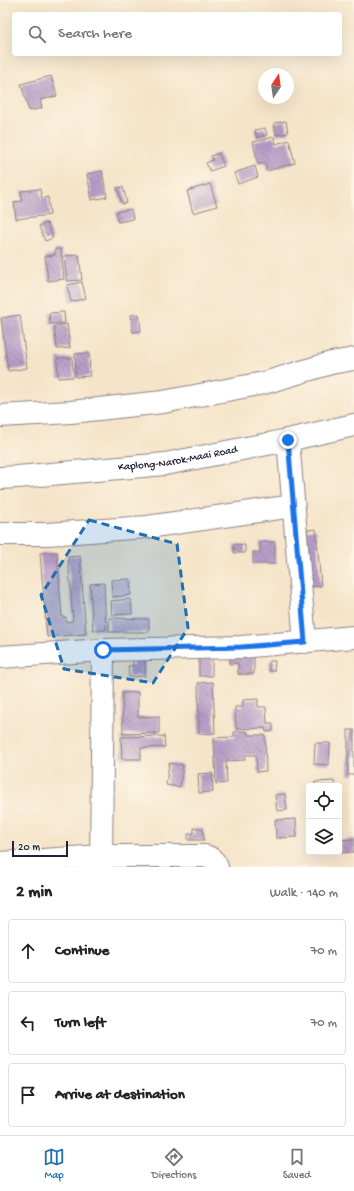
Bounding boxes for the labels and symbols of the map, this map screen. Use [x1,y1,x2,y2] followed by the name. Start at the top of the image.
[258,68,294,104] north arrow
[279,431,297,449] route end
[118,444,240,474] street label: Kaplong-Narok-Maai Road
[94,641,112,659] route start
[12,839,68,858] scale bar

